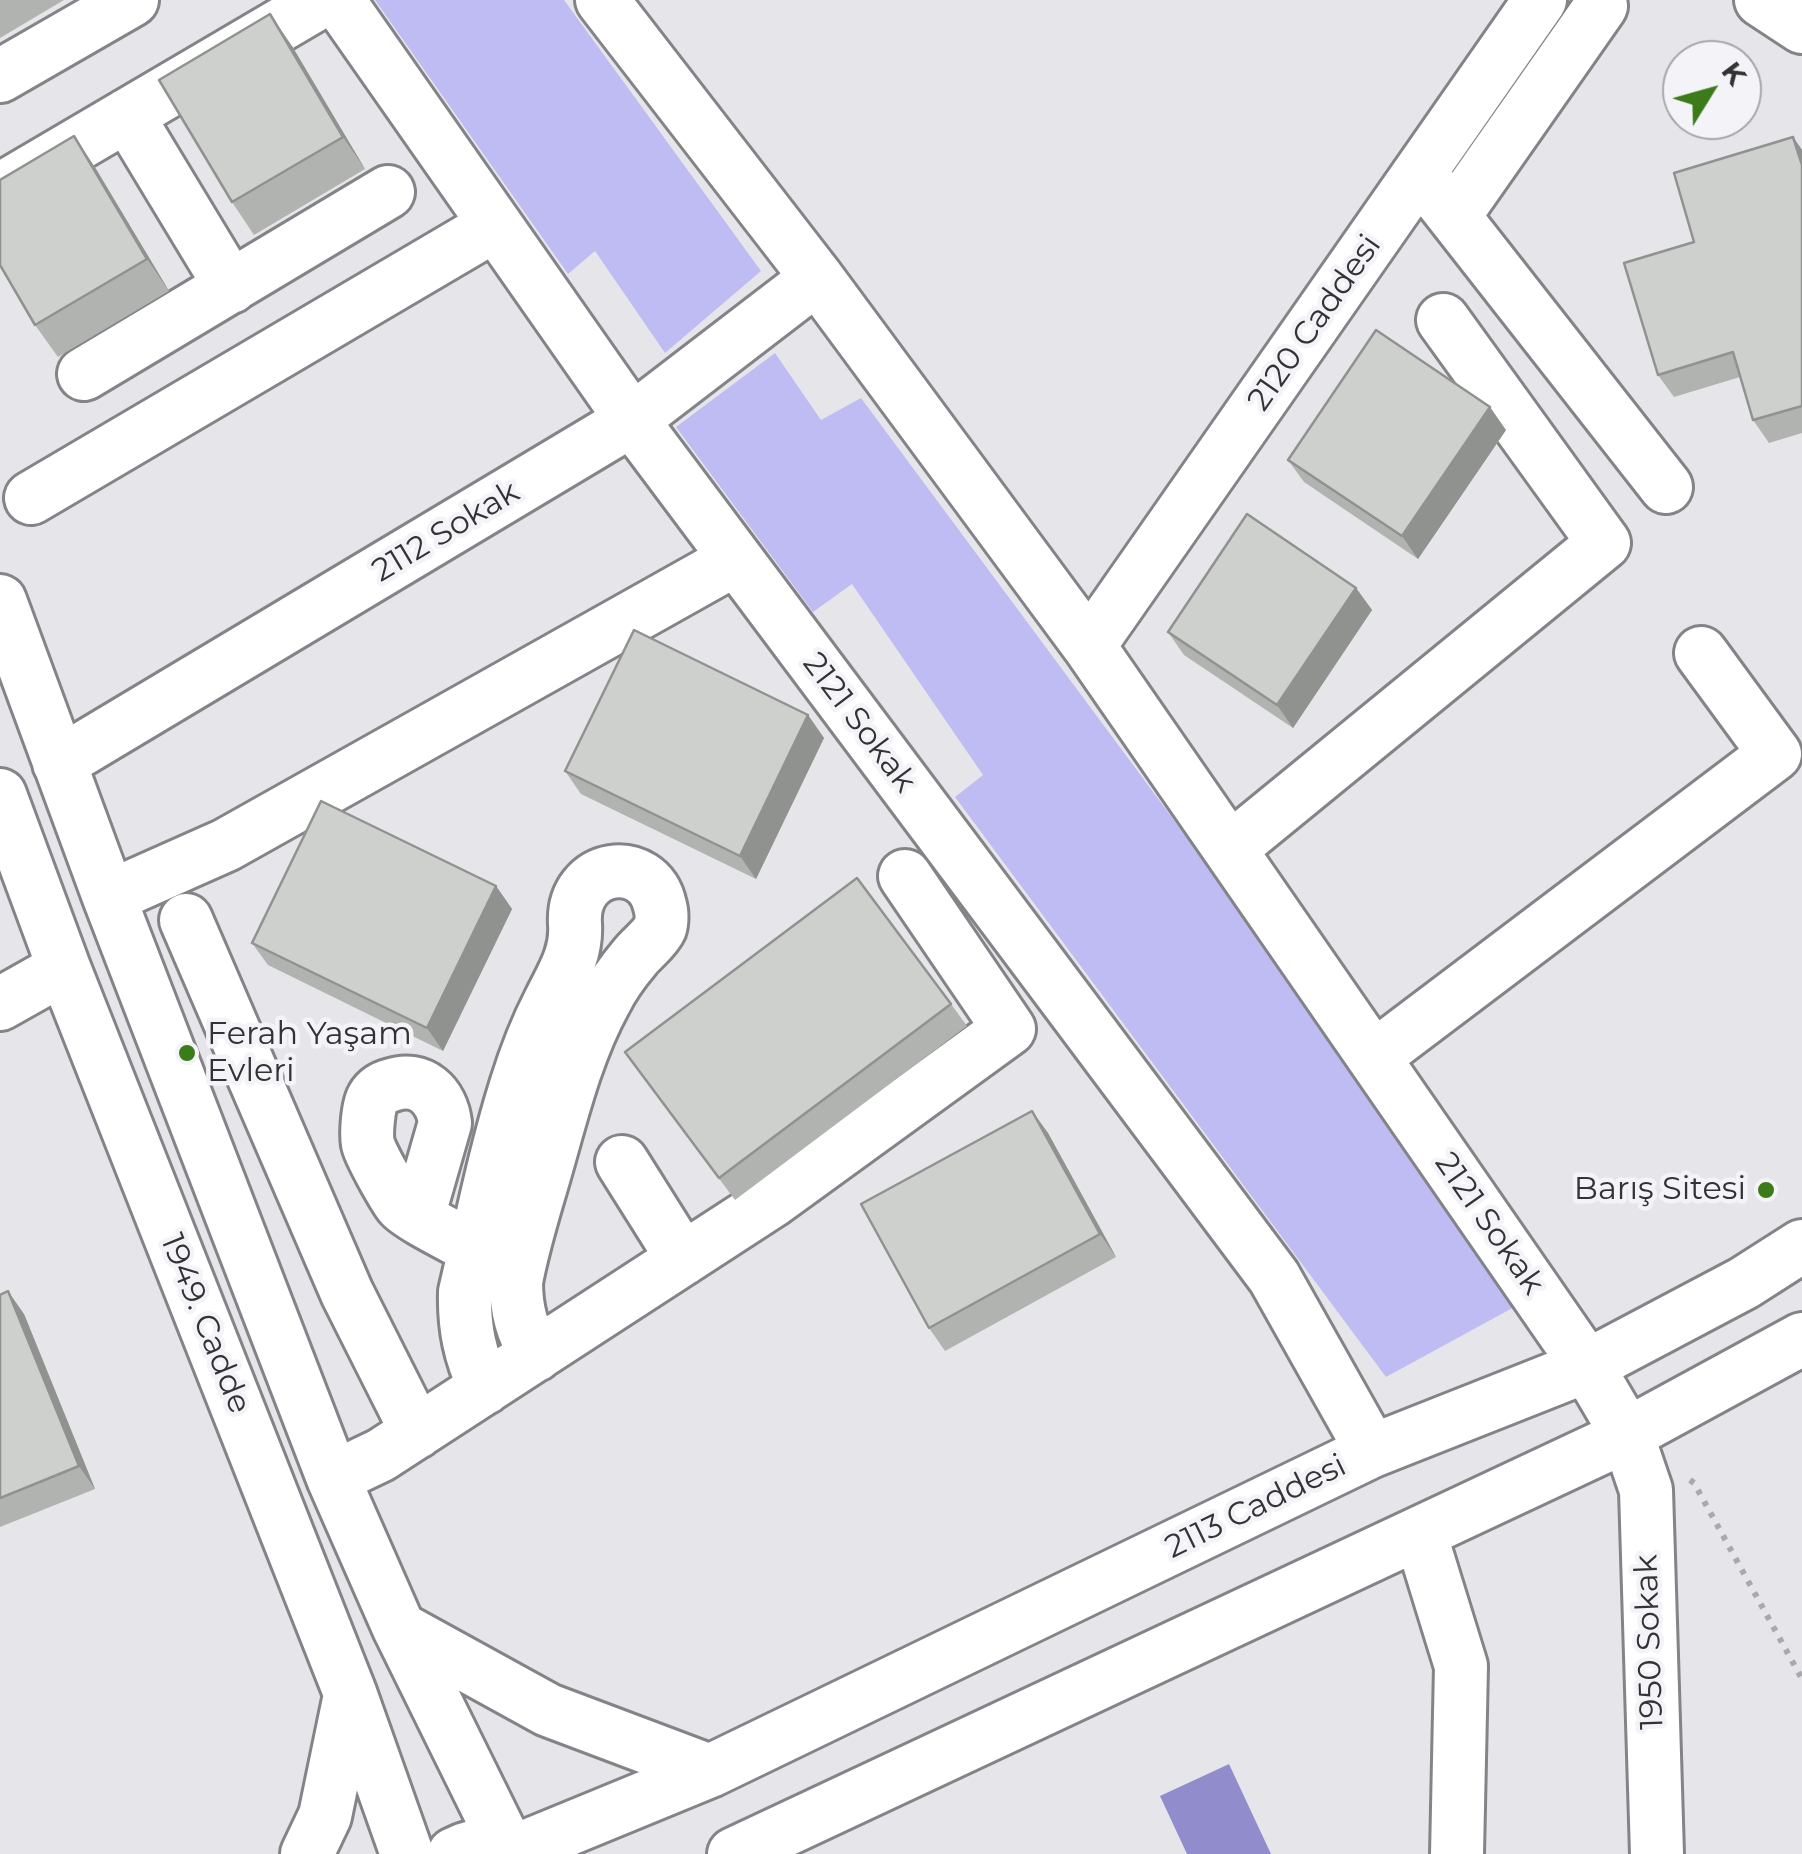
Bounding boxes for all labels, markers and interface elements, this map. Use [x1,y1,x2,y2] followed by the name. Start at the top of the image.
[1662,40,1762,140] north arrow
[1715,55,1754,92] text: K
[1240,228,1390,418] street label: 2120 Caddesi
[366,473,526,591] street label: 2112 Sokak
[794,646,924,800] street label: 2121 Sokak
[207,1016,412,1091] place label: Ferah Yaşam Evleri
[176,1042,198,1064] marker: Ferah Yaşam Evleri
[1426,1146,1552,1302] street label: 2121 Sokak
[1574,1171,1746,1209] place label: Barış Sitesi
[1755,1179,1777,1201] marker: Barış Sitesi
[152,1229,258,1419] street label: 1949. Cadde
[1160,1447,1352,1567] street label: 2113 Caddesi
[1628,1554,1672,1730] street label: 1950 Sokak

